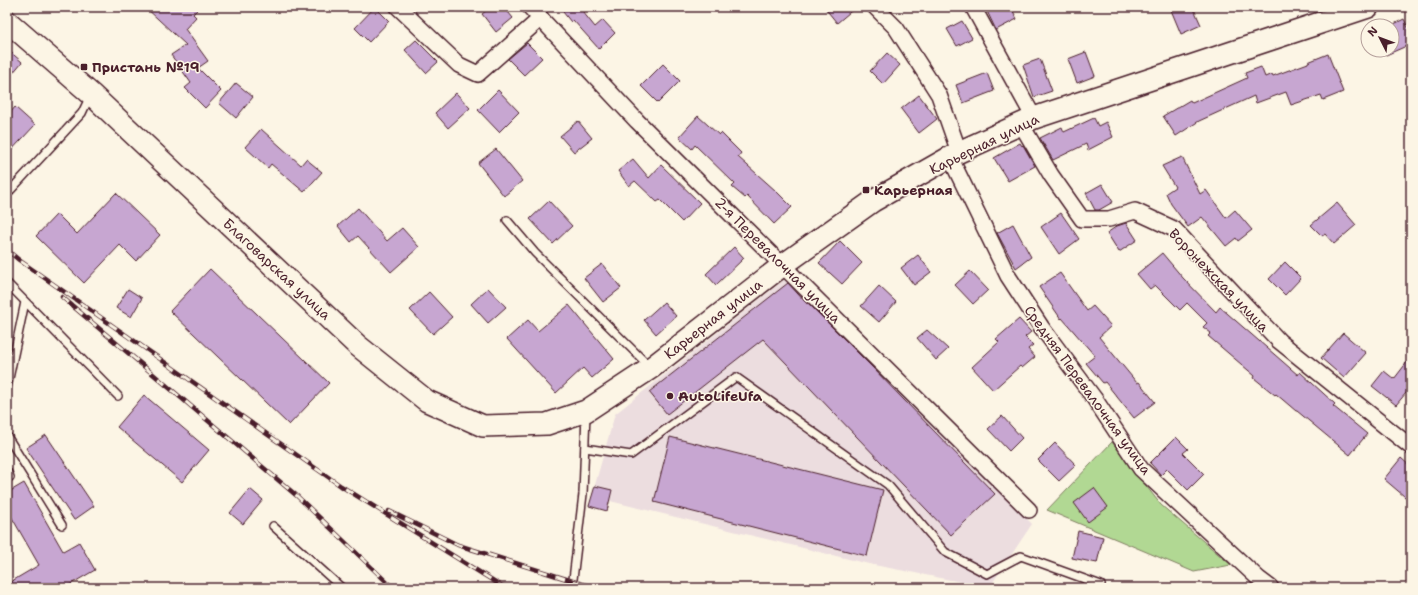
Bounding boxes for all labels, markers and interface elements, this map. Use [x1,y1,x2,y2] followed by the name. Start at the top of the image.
[1360,18,1400,58] north arrow
[1364,23,1382,40] text: N
[92,58,199,76] place label: Пристань №19
[79,62,89,72] marker: Пристань №19
[926,110,1042,178] street label: Карьерная улица
[874,181,953,199] place label: Карьерная
[861,185,871,195] marker: Карьерная
[711,193,845,327] street label: 2-я Перевалочная улица
[219,214,335,324] street label: Благоварская улица
[1165,225,1273,336] street label: Воронежская улица
[660,275,766,363] street label: Карьерная улица
[1020,302,1156,478] street label: Средняя Перевалочная улица
[678,387,763,405] place label: AutoLifeUfa
[665,391,675,401] marker: AutoLifeUfa

